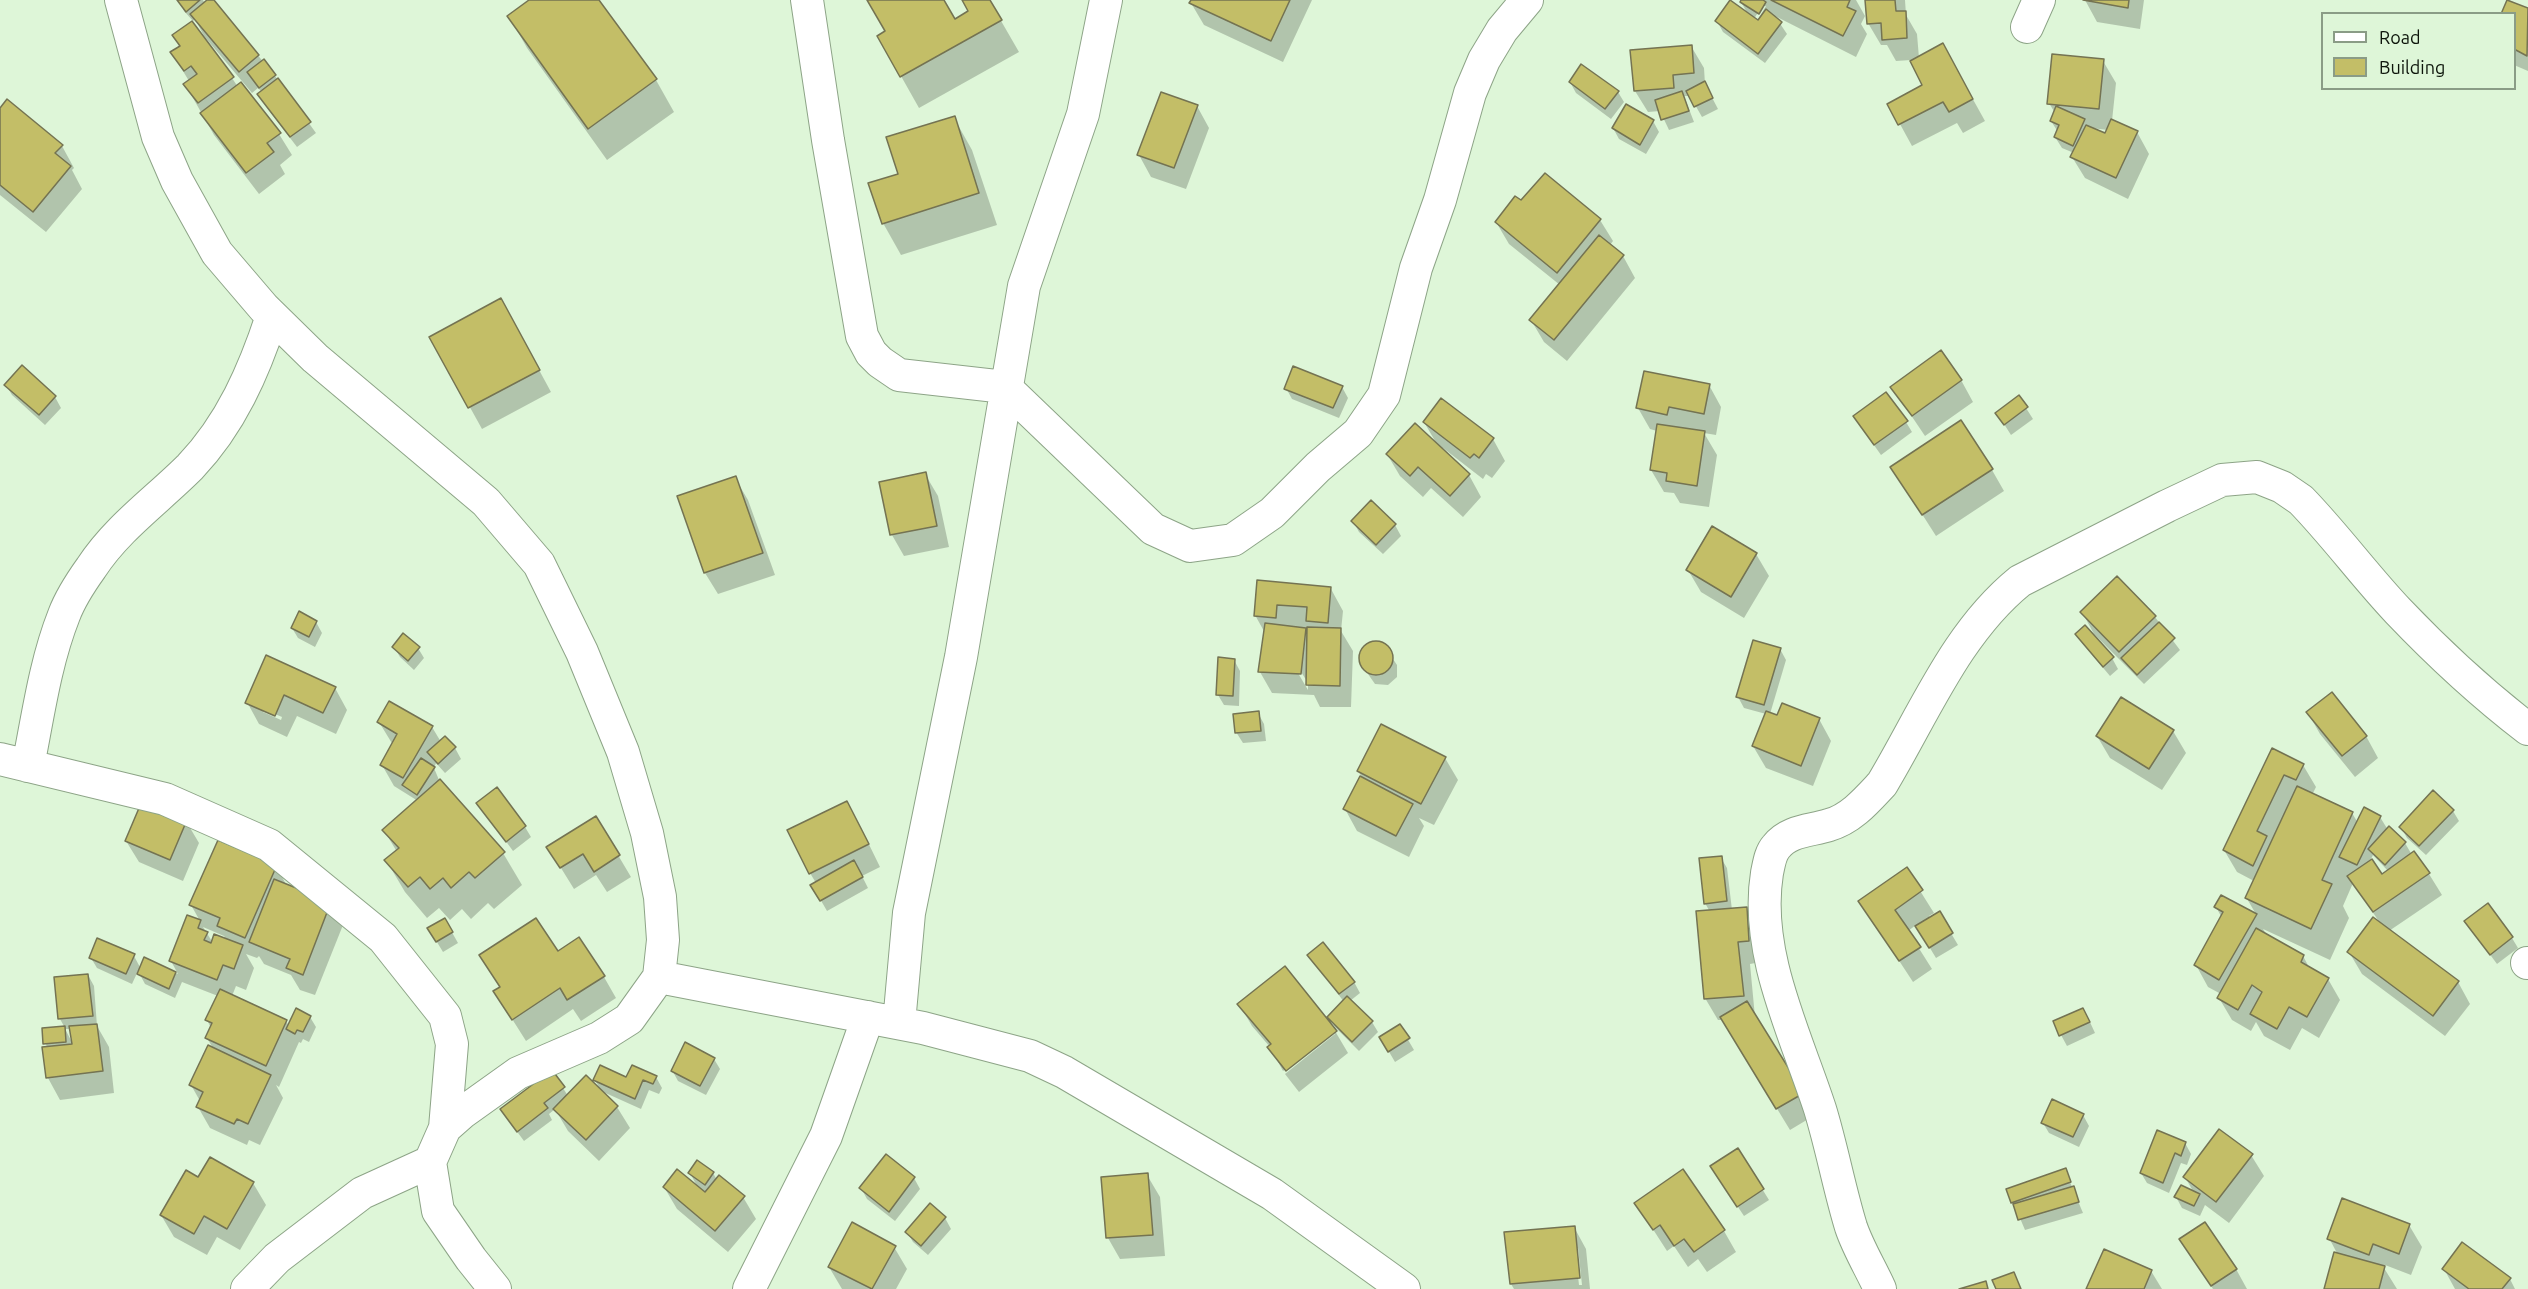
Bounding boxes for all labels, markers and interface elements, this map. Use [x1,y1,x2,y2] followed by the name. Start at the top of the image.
[2321,12,2516,90] legend
[2379,27,2421,47] text: Road
[2379,57,2445,77] text: Building

